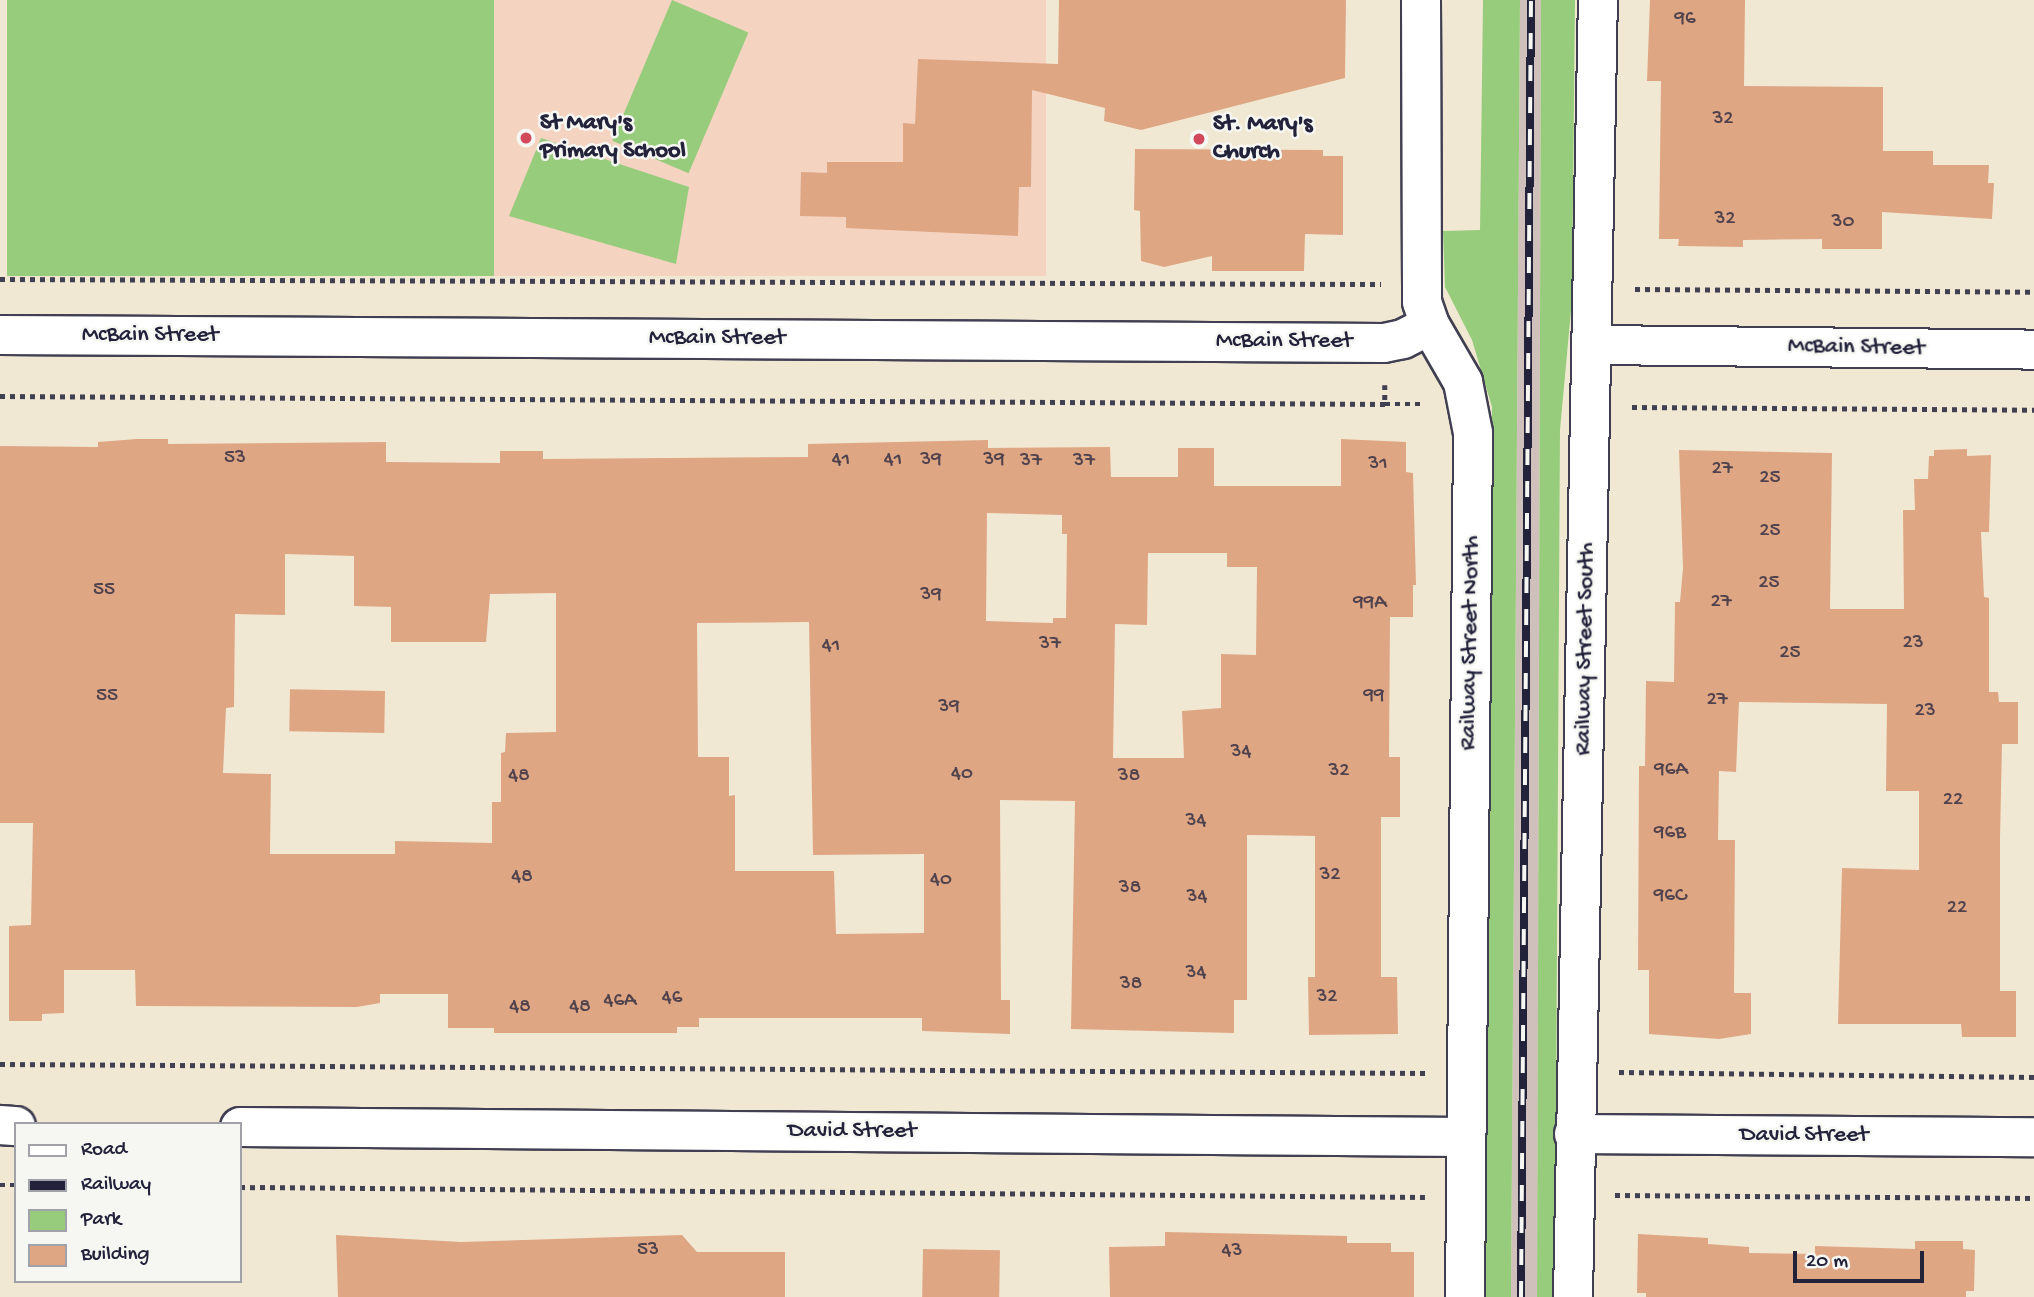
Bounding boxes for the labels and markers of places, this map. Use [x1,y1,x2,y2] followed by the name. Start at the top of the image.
[540,110,686,166] place label: St Mary's Primary School
[1213,111,1312,167] place label: St. Mary's Church
[518,130,534,146] marker: St Mary's Primary School
[1191,131,1207,147] marker: St. Mary's Church

